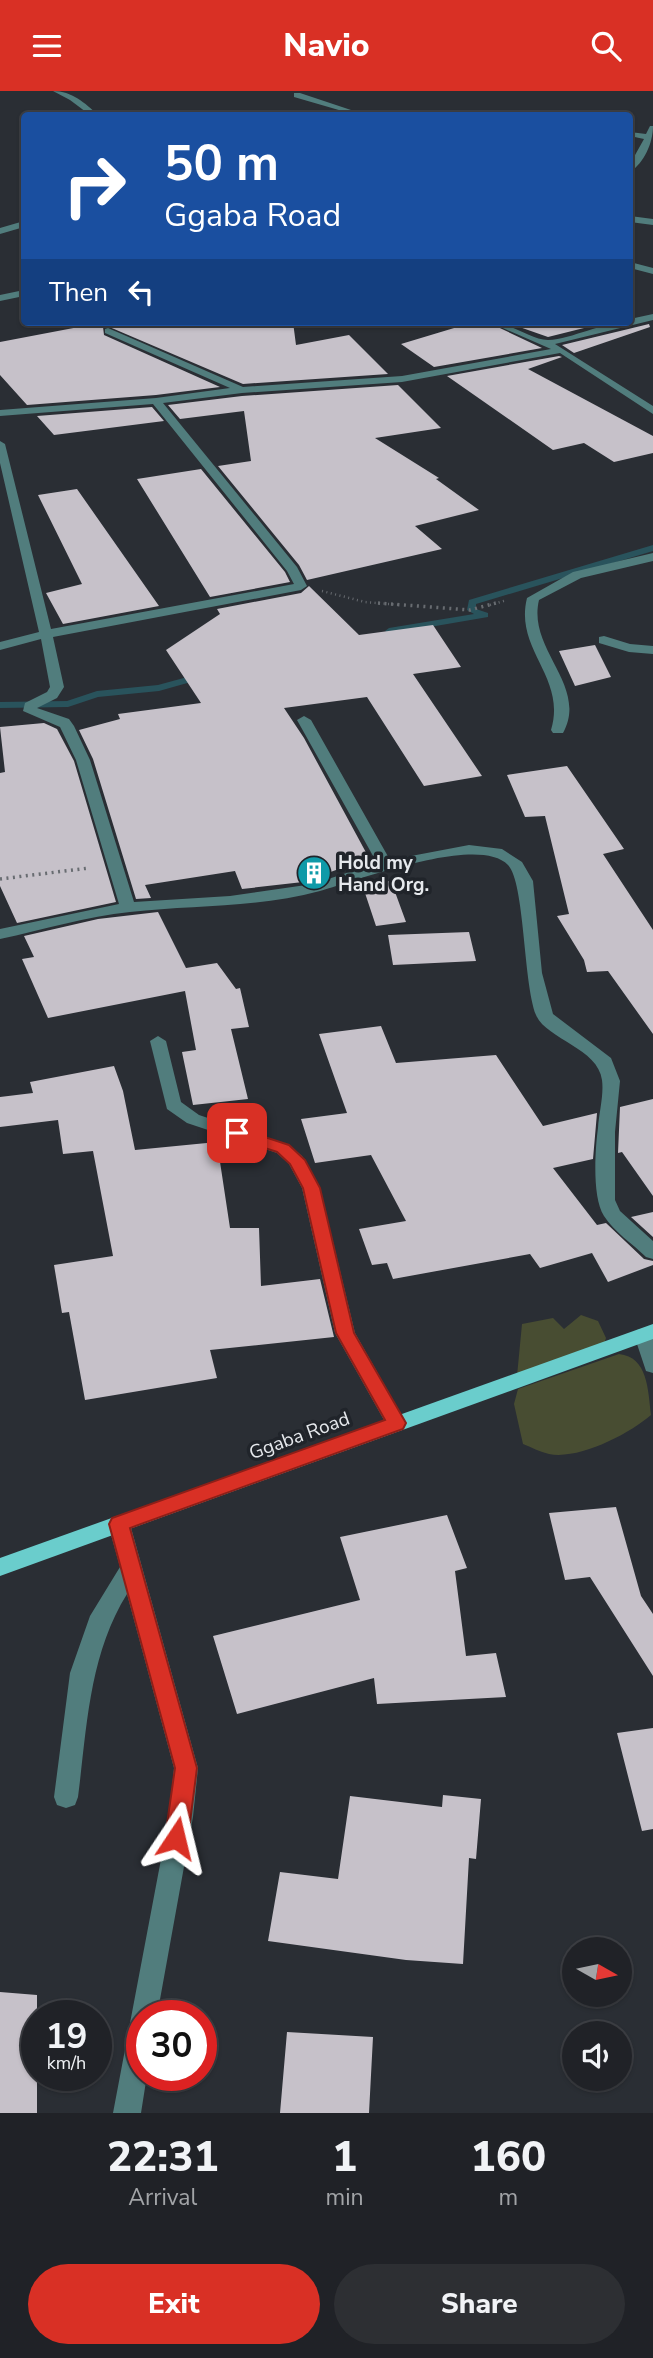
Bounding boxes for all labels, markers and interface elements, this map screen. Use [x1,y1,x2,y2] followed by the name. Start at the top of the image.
[283,24,370,67] text: Navio
[28,27,66,65] icon: menu
[587,27,625,65] icon: search
[164,130,279,197] text: 50 m
[49,140,140,231] icon: right
[164,194,341,237] text: Ggaba Road
[122,273,160,311] icon: left
[49,275,108,310] text: Then
[338,850,429,898] place label: Hold my Hand Org.
[295,854,333,892] building icon: Hold my Hand Org.
[207,1103,267,1163] pin
[218,1114,256,1152] icon: arrive
[245,1406,353,1466] street label: Ggaba Road
[139,1801,213,1875] position arrow
[562,1937,632,2007] north arrow
[562,1937,632,2091] map controls
[126,2000,217,2091] speed limit sign: 30
[45,2013,88,2060] text: 19
[562,2021,632,2091] button: sound
[47,2051,86,2075] text: km/h
[107,2129,219,2186] text: 22:31
[332,2129,357,2186] text: 1
[471,2129,546,2186] text: 160
[128,2182,197,2213] text: Arrival
[326,2182,364,2213] text: min
[498,2182,518,2213] text: m
[28,2264,320,2344] button: Exit
[334,2264,625,2344] button: Share

